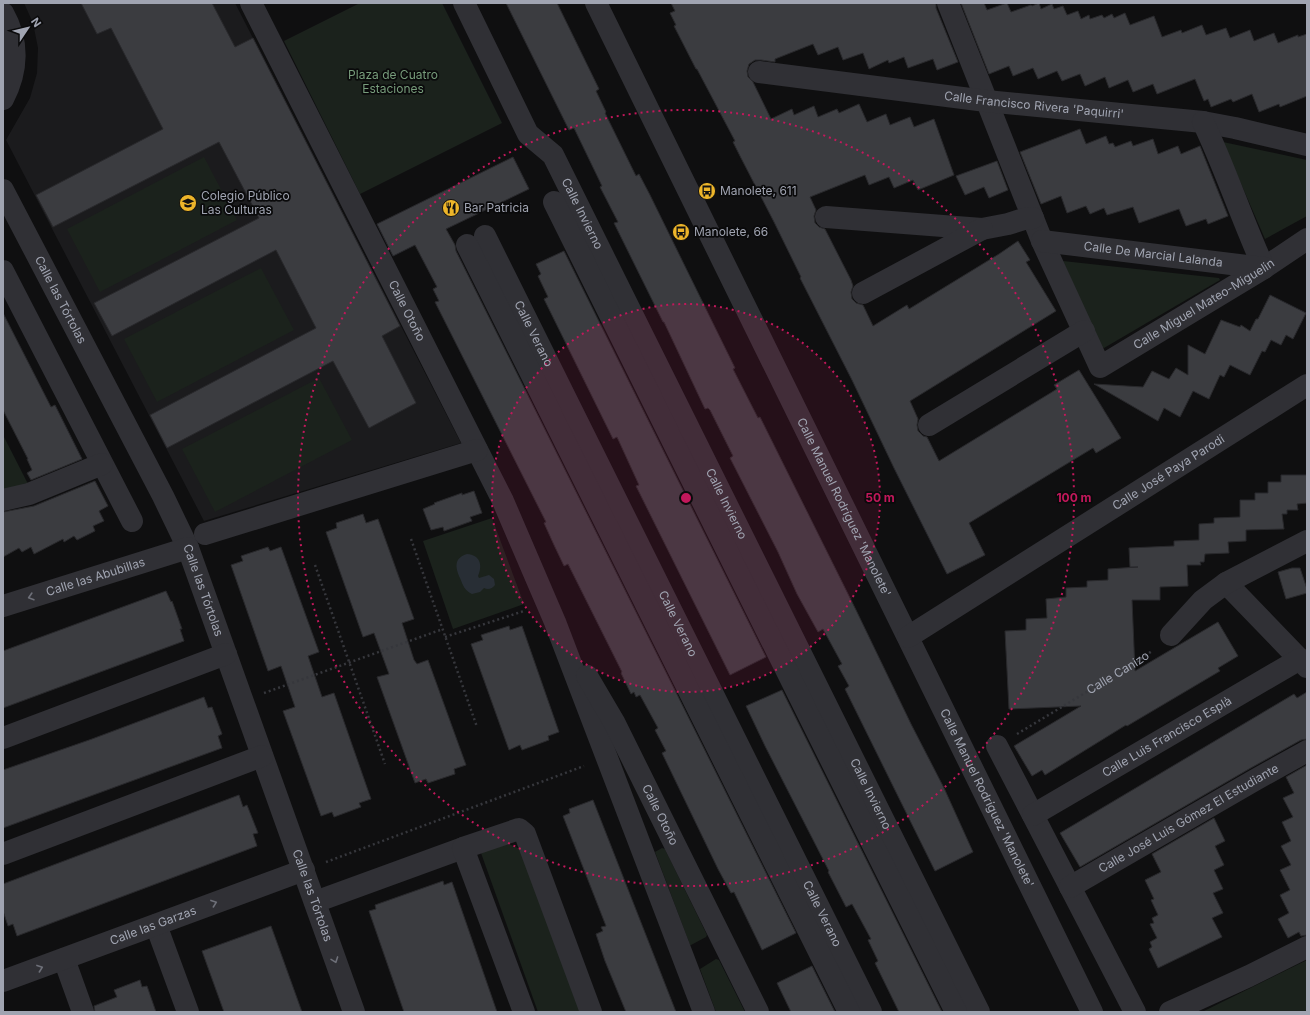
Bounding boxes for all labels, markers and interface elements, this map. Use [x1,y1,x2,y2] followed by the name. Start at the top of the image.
[8,8,48,48] north arrow
[28,15,44,30] text: N
[348,67,438,96] park label: Plaza de Cuatro Estaciones
[943,88,1125,121] street label: Calle Francisco Rivera 'Paquirri'
[559,175,607,252] street label: Calle Invierno
[697,181,717,201] bus stop icon: Manolete, 611
[720,183,797,198] place label: Manolete, 611
[201,188,290,217] place label: Colegio Público Las Culturas
[178,193,198,213] school or university icon: Colegio Público Las Culturas
[441,198,461,218] restaurant icon: Bar Patricia
[464,200,529,215] place label: Bar Patricia
[671,222,691,242] bus stop icon: Manolete, 66
[694,224,768,239] place label: Manolete, 66
[1083,238,1224,270] street label: Calle De Marcial Lalanda
[32,253,90,346] street label: Calle las Tórtolas
[1130,255,1277,352] street label: Calle Miguel Mateo-Miguelin
[386,278,429,344] street label: Calle Otoño
[511,298,557,369] street label: Calle Verano
[794,415,895,599] street label: Calle Manuel Rodríguez 'Manolete'
[1109,431,1227,513] street label: Calle José Paya Parodi
[703,466,751,542] street label: Calle Invierno
[865,490,895,505] text: 50 m
[1056,490,1092,505] text: 100 m
[679,491,693,505] centre of rings
[180,542,227,638] street label: Calle las Tórtolas
[44,554,147,599] street label: Calle las Abubillas
[656,588,701,659] street label: Calle Verano
[27,592,34,601] one-way arrow
[1084,647,1152,697] street label: Calle Canizo
[1099,693,1234,780] street label: Calle Luis Francisco Esplà
[937,706,1038,890] street label: Calle Manuel Rodríguez 'Manolete'
[847,756,895,832] street label: Calle Invierno
[1096,760,1281,876] street label: Calle José Luis Gómez El Estudiante
[639,782,682,848] street label: Calle Otoño
[289,847,336,943] street label: Calle las Tórtolas
[800,878,845,949] street label: Calle Verano
[210,900,217,908] one-way arrow
[108,902,198,948] street label: Calle las Garzas
[331,956,339,963] one-way arrow
[36,964,43,973] one-way arrow

